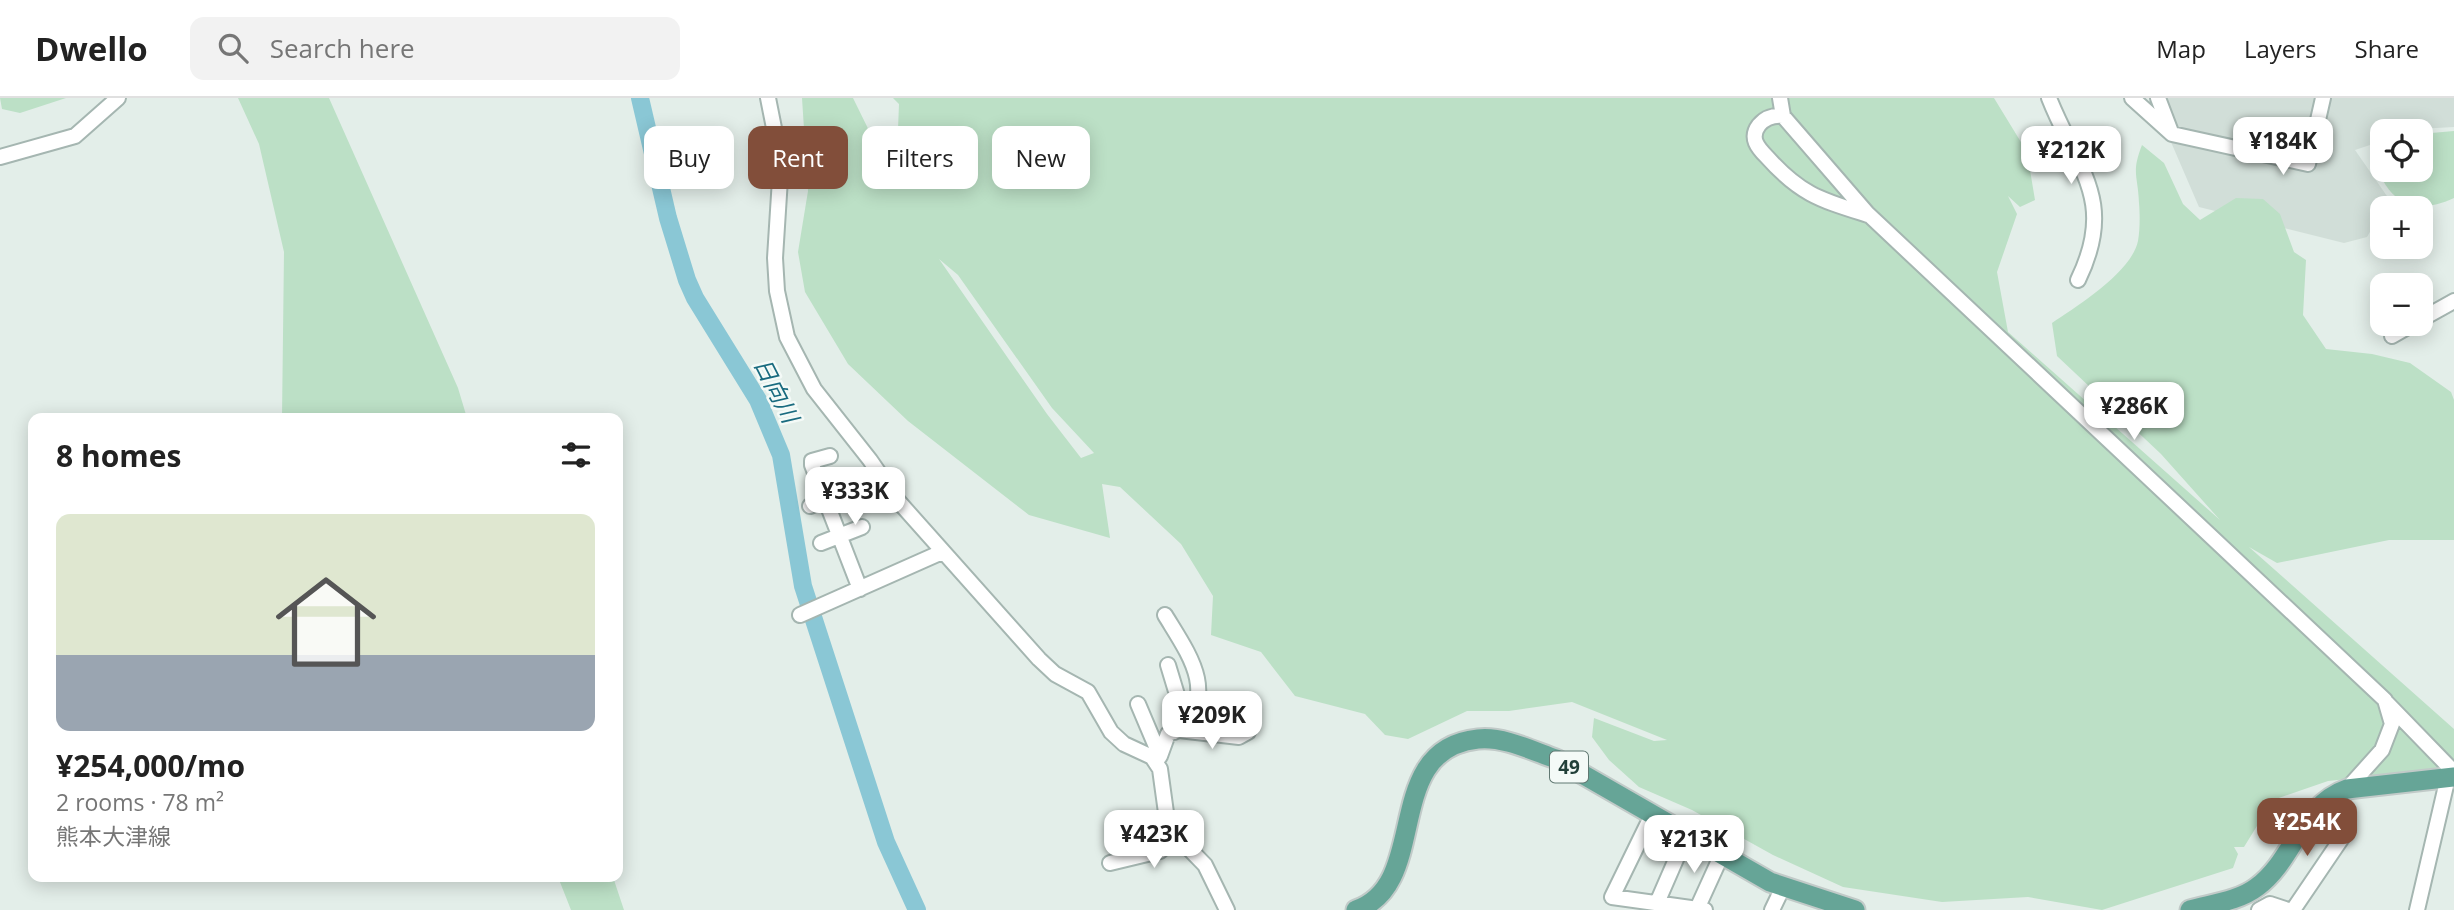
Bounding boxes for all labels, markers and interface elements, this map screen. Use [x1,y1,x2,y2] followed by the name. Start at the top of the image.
[190,17,680,80] search box
[35,26,148,71] text: Dwello
[214,29,252,67] icon: search
[270,30,415,66] text: Search here
[2156,32,2206,65] text: Map
[2244,32,2317,65] text: Layers
[2355,32,2419,65] text: Share
[2234,118,2332,177] pin: ¥184K
[2370,119,2433,336] map controls
[2370,119,2433,182] button: locate
[2249,124,2317,156] text: ¥184K
[644,126,734,189] chip: Buy
[748,126,848,189] chip: Rent
[862,126,978,189] chip: Filters
[992,126,1090,189] chip: New
[2022,126,2120,186] pin: ¥212K
[2037,133,2105,165] text: ¥212K
[2370,196,2433,259] button: +
[2370,273,2433,336] button: −
[747,352,808,431] water label: 日向川
[2085,382,2183,442] pin: ¥286K
[2100,389,2168,421] text: ¥286K
[56,435,181,476] text: 8 homes
[557,436,595,474] icon: filters
[806,468,904,527] pin: ¥333K
[821,474,889,506] text: ¥333K
[263,559,389,685] icon: home
[1163,692,1261,751] pin: ¥209K
[1178,698,1246,730] text: ¥209K
[56,745,245,786] text: ¥254,000/mo
[1550,752,1588,782] road number: 49
[56,786,224,818] text: 2 rooms · 78 m²
[2258,798,2356,858] pin: ¥254K
[2273,805,2341,837] text: ¥254K
[1105,810,1203,870] pin: ¥423K
[1645,816,1743,875] pin: ¥213K
[1120,817,1188,849] text: ¥423K
[56,820,171,852] text: 熊本大津線
[1660,822,1728,854] text: ¥213K

